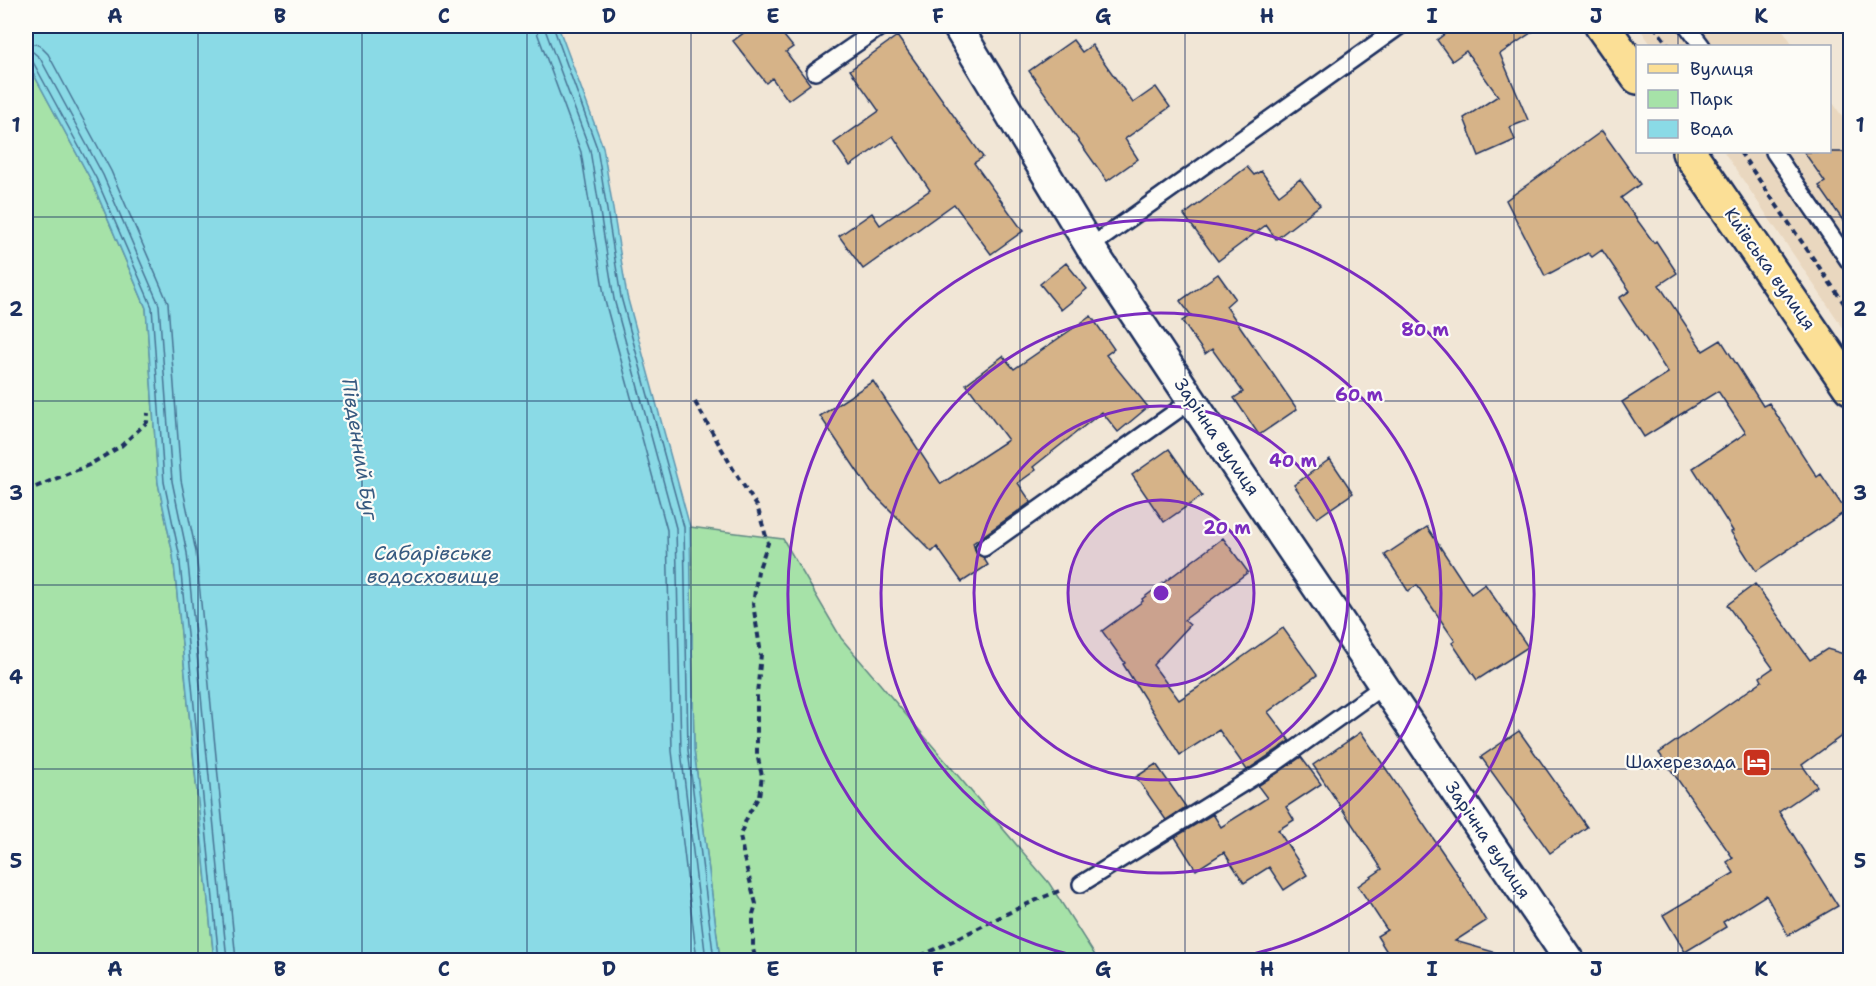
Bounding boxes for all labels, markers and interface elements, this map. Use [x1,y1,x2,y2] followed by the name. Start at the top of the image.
[107,3,123,29] text: A
[274,3,286,29] text: B
[438,3,450,29] text: C
[602,3,616,29] text: D
[766,3,780,29] text: E
[932,3,944,29] text: F
[1095,3,1111,29] text: G
[1260,3,1274,29] text: H
[1426,3,1438,29] text: I
[1590,3,1603,29] text: J
[1754,3,1768,29] text: K
[1636,45,1831,153] legend
[1690,57,1754,81] text: Вулиця
[1690,87,1733,111] text: Парк
[11,112,21,138] text: 1
[1855,112,1865,138] text: 1
[1690,117,1733,141] text: Вода
[1719,203,1821,335] street label: Київська вулиця
[9,296,23,322] text: 2
[1853,296,1867,322] text: 2
[1401,318,1449,342] text: 80 m
[1169,374,1265,500] street label: Зарічна вулиця
[336,376,384,523] water label: Південний Буг
[1335,383,1383,407] text: 60 m
[1269,449,1317,473] text: 40 m
[9,480,23,506] text: 3
[1853,480,1867,506] text: 3
[1203,516,1251,540] text: 20 m
[367,540,499,589] water label: Сабарівське водосховище
[1151,583,1171,603] centre of rings
[9,664,23,690] text: 4
[1853,664,1867,690] text: 4
[1741,746,1773,778] hotel icon: Шахерезада
[1625,750,1736,774] place label: Шахерезада
[1440,777,1536,903] street label: Зарічна вулиця
[10,848,22,874] text: 5
[1854,848,1866,874] text: 5
[107,956,123,982] text: A
[274,956,286,982] text: B
[438,956,450,982] text: C
[602,956,616,982] text: D
[766,956,780,982] text: E
[932,956,944,982] text: F
[1095,956,1111,982] text: G
[1260,956,1274,982] text: H
[1426,956,1438,982] text: I
[1590,956,1603,982] text: J
[1754,956,1768,982] text: K

